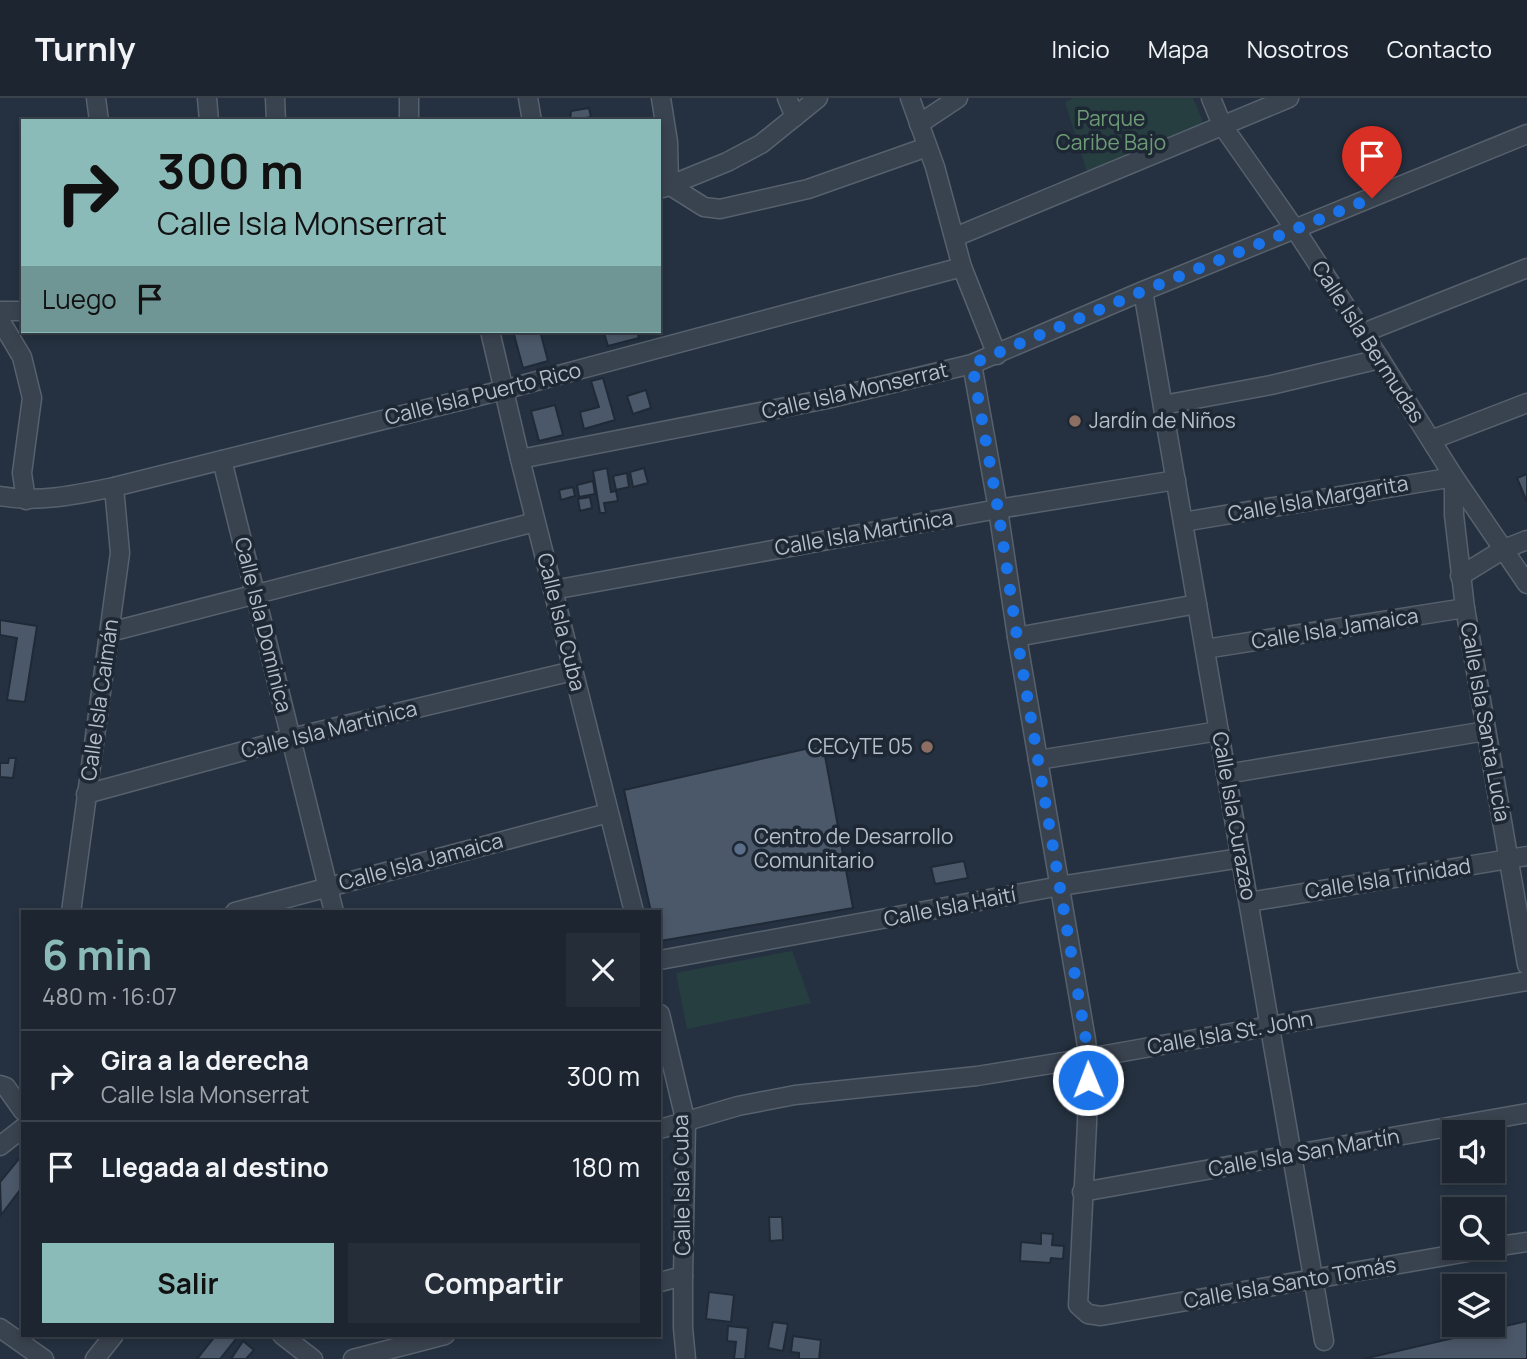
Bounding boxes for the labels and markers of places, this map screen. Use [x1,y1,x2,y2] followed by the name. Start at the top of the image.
[1342,126,1402,198] pin
[1089,406,1236,434] place label: Jardín de Niños
[1067,413,1083,429] marker: Jardín de Niños
[808,732,913,760] place label: CECyTE 05
[919,739,935,755] marker: CECyTE 05
[754,822,953,874] place label: Centro de Desarrollo Comunitario
[732,841,748,857] marker: Centro de Desarrollo Comunitario

